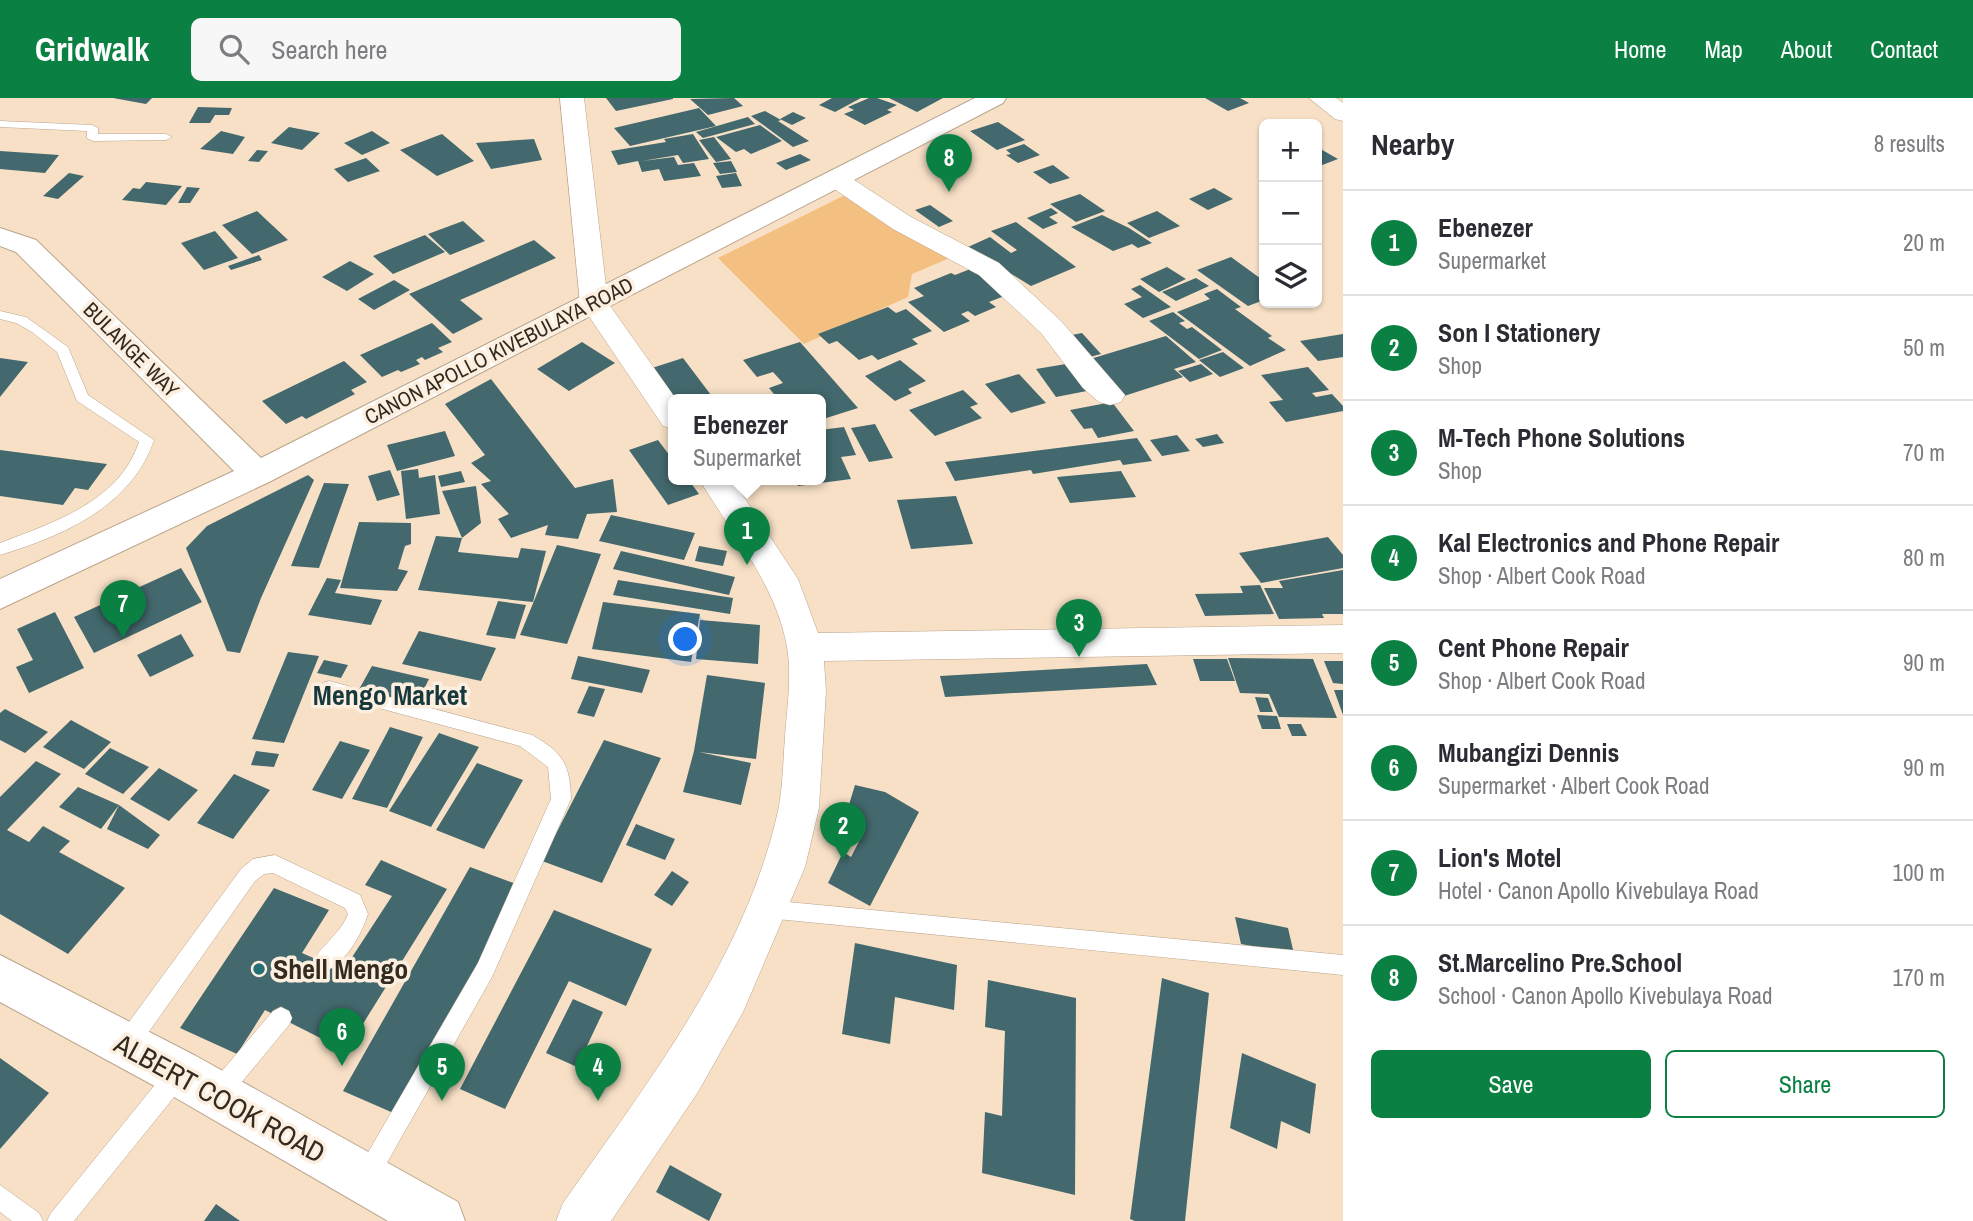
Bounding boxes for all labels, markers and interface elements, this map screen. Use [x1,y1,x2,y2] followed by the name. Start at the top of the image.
[191,18,681,81] search box
[35,27,149,71] text: Gridwalk
[215,30,253,68] icon: search
[271,32,387,67] text: Search here
[1614,33,1666,65] text: Home
[1704,33,1743,65] text: Map
[1781,33,1832,65] text: About
[1870,33,1938,65] text: Contact
[1259,119,1322,308] map controls
[1259,119,1322,182] button: +
[1371,124,1454,164] text: Nearby
[1874,128,1945,159] text: 8 results
[926,134,972,192] pin: 8
[1259,182,1322,245] button: −
[1438,210,1533,245] text: Ebenezer
[1389,227,1399,258] text: 1
[1903,227,1945,258] text: 20 m
[1259,245,1322,308] button: layers
[1438,245,1546,276] text: Supermarket
[359,270,638,431] street label: CANON APOLLO KIVEBULAYA ROAD
[77,295,186,404] street label: BULANGE WAY
[1438,315,1600,350] text: Son I Stationery
[1389,332,1399,363] text: 2
[1903,332,1945,363] text: 50 m
[1438,350,1482,381] text: Shop
[668,394,826,485] popup
[693,407,788,442] text: Ebenezer
[1438,420,1685,455] text: M-Tech Phone Solutions
[1389,437,1399,468] text: 3
[1903,437,1945,468] text: 70 m
[693,442,801,473] text: Supermarket
[1438,455,1482,486] text: Shop
[724,507,770,565] pin: 1
[1438,525,1779,560] text: Kal Electronics and Phone Repair
[1389,542,1399,573] text: 4
[1903,542,1945,573] text: 80 m
[1438,560,1646,591] text: Shop · Albert Cook Road
[100,580,146,638] pin: 7
[1056,599,1102,657] pin: 3
[668,622,702,656] your location
[1438,630,1629,665] text: Cent Phone Repair
[1389,647,1399,678] text: 5
[1903,647,1945,678] text: 90 m
[1438,665,1646,696] text: Shop · Albert Cook Road
[313,676,468,714] district label: Mengo Market
[1438,735,1619,770] text: Mubangizi Dennis
[1389,752,1399,783] text: 6
[1903,752,1945,783] text: 90 m
[1438,770,1710,801] text: Supermarket · Albert Cook Road
[820,802,866,860] pin: 2
[1438,840,1562,875] text: Lion's Motel
[1389,857,1399,888] text: 7
[1893,857,1945,888] text: 100 m
[1438,875,1759,906] text: Hotel · Canon Apollo Kivebulaya Road
[1438,945,1682,980] text: St.Marcelino Pre.School
[273,950,408,988] place label: Shell Mengo
[251,961,267,977] marker: Shell Mengo
[1389,962,1399,993] text: 8
[1893,962,1945,993] text: 170 m
[1438,980,1772,1011] text: School · Canon Apollo Kivebulaya Road
[319,1008,365,1066] pin: 6
[107,1024,332,1172] street label: ALBERT COOK ROAD
[419,1043,465,1101] pin: 5
[575,1043,621,1101] pin: 4
[1371,1050,1651,1118] button: Save
[1665,1050,1945,1118] button: Share

